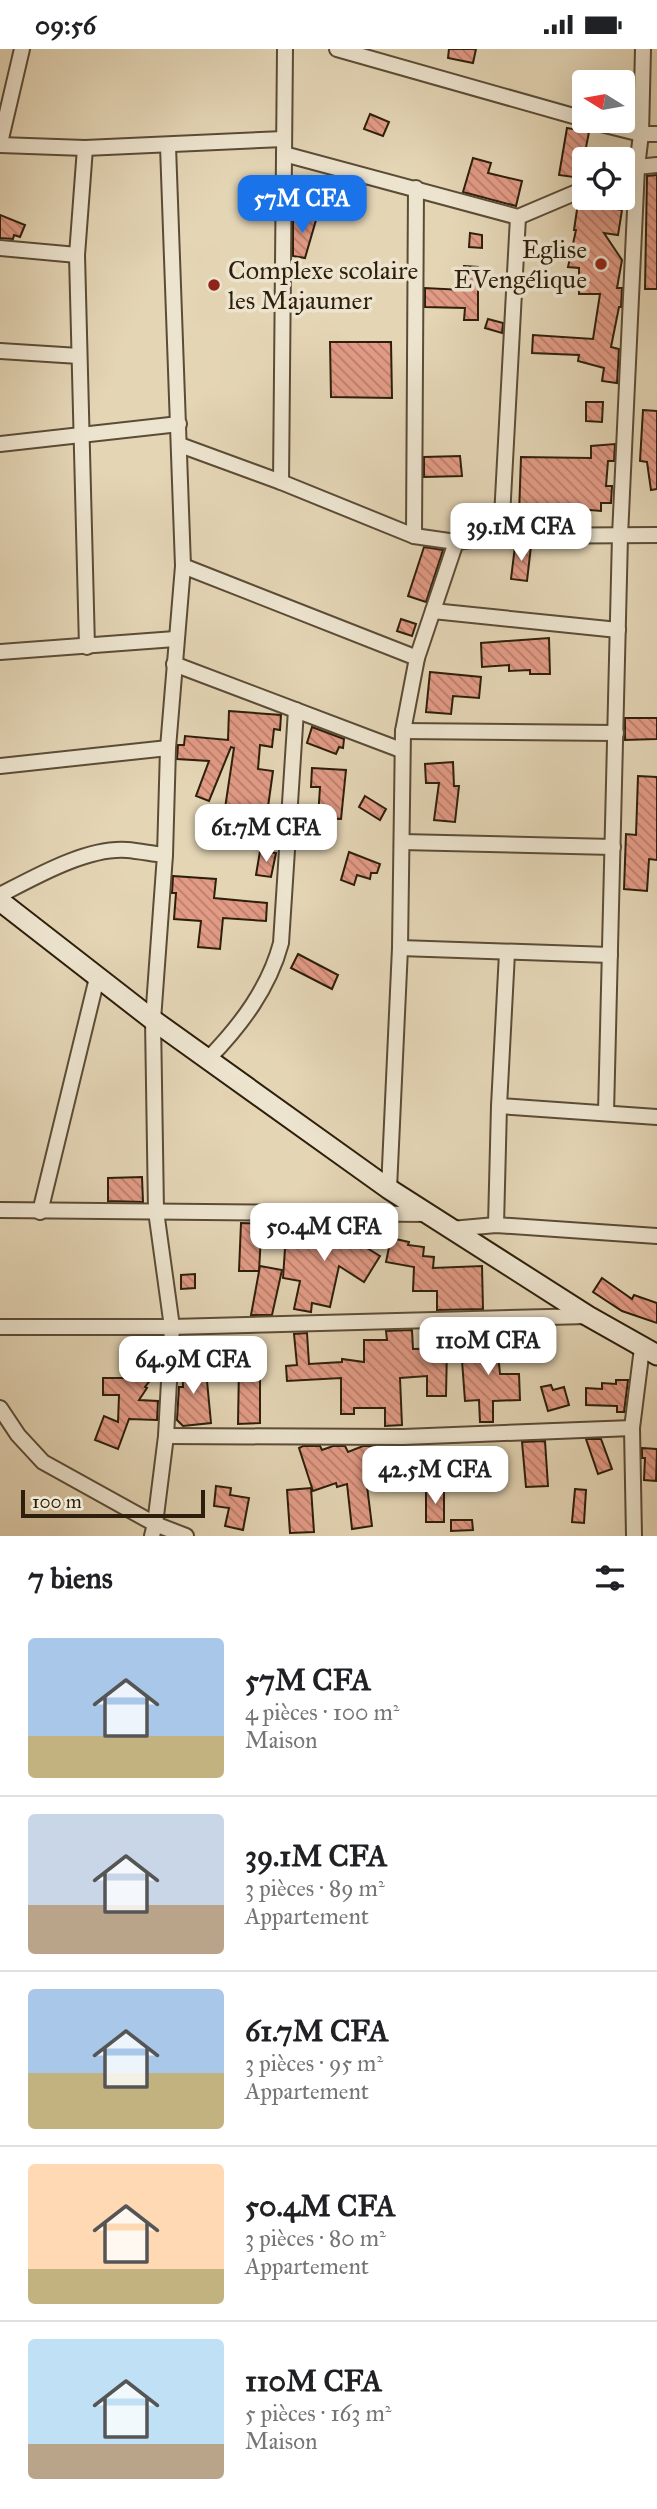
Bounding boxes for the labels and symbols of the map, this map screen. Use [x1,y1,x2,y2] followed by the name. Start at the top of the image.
[572,70,635,133] north arrow
[237,176,367,235] pin: 57M CFA
[453,233,587,295] place label: Eglise EVengélique
[228,254,418,316] place label: Complexe scolaire les Majaumer
[593,256,609,272] marker: Eglise EVengélique
[206,277,222,293] marker: Complexe scolaire les Majaumer
[441,503,601,563] pin: 39.1M CFA
[186,805,346,864] pin: 61.7M CFA
[244,1203,404,1263] pin: 50.4M CFA
[416,1317,560,1377] pin: 110M CFA
[113,1337,273,1396] pin: 64.9M CFA
[355,1447,515,1506] pin: 42.5M CFA
[21,1487,205,1519] scale bar

